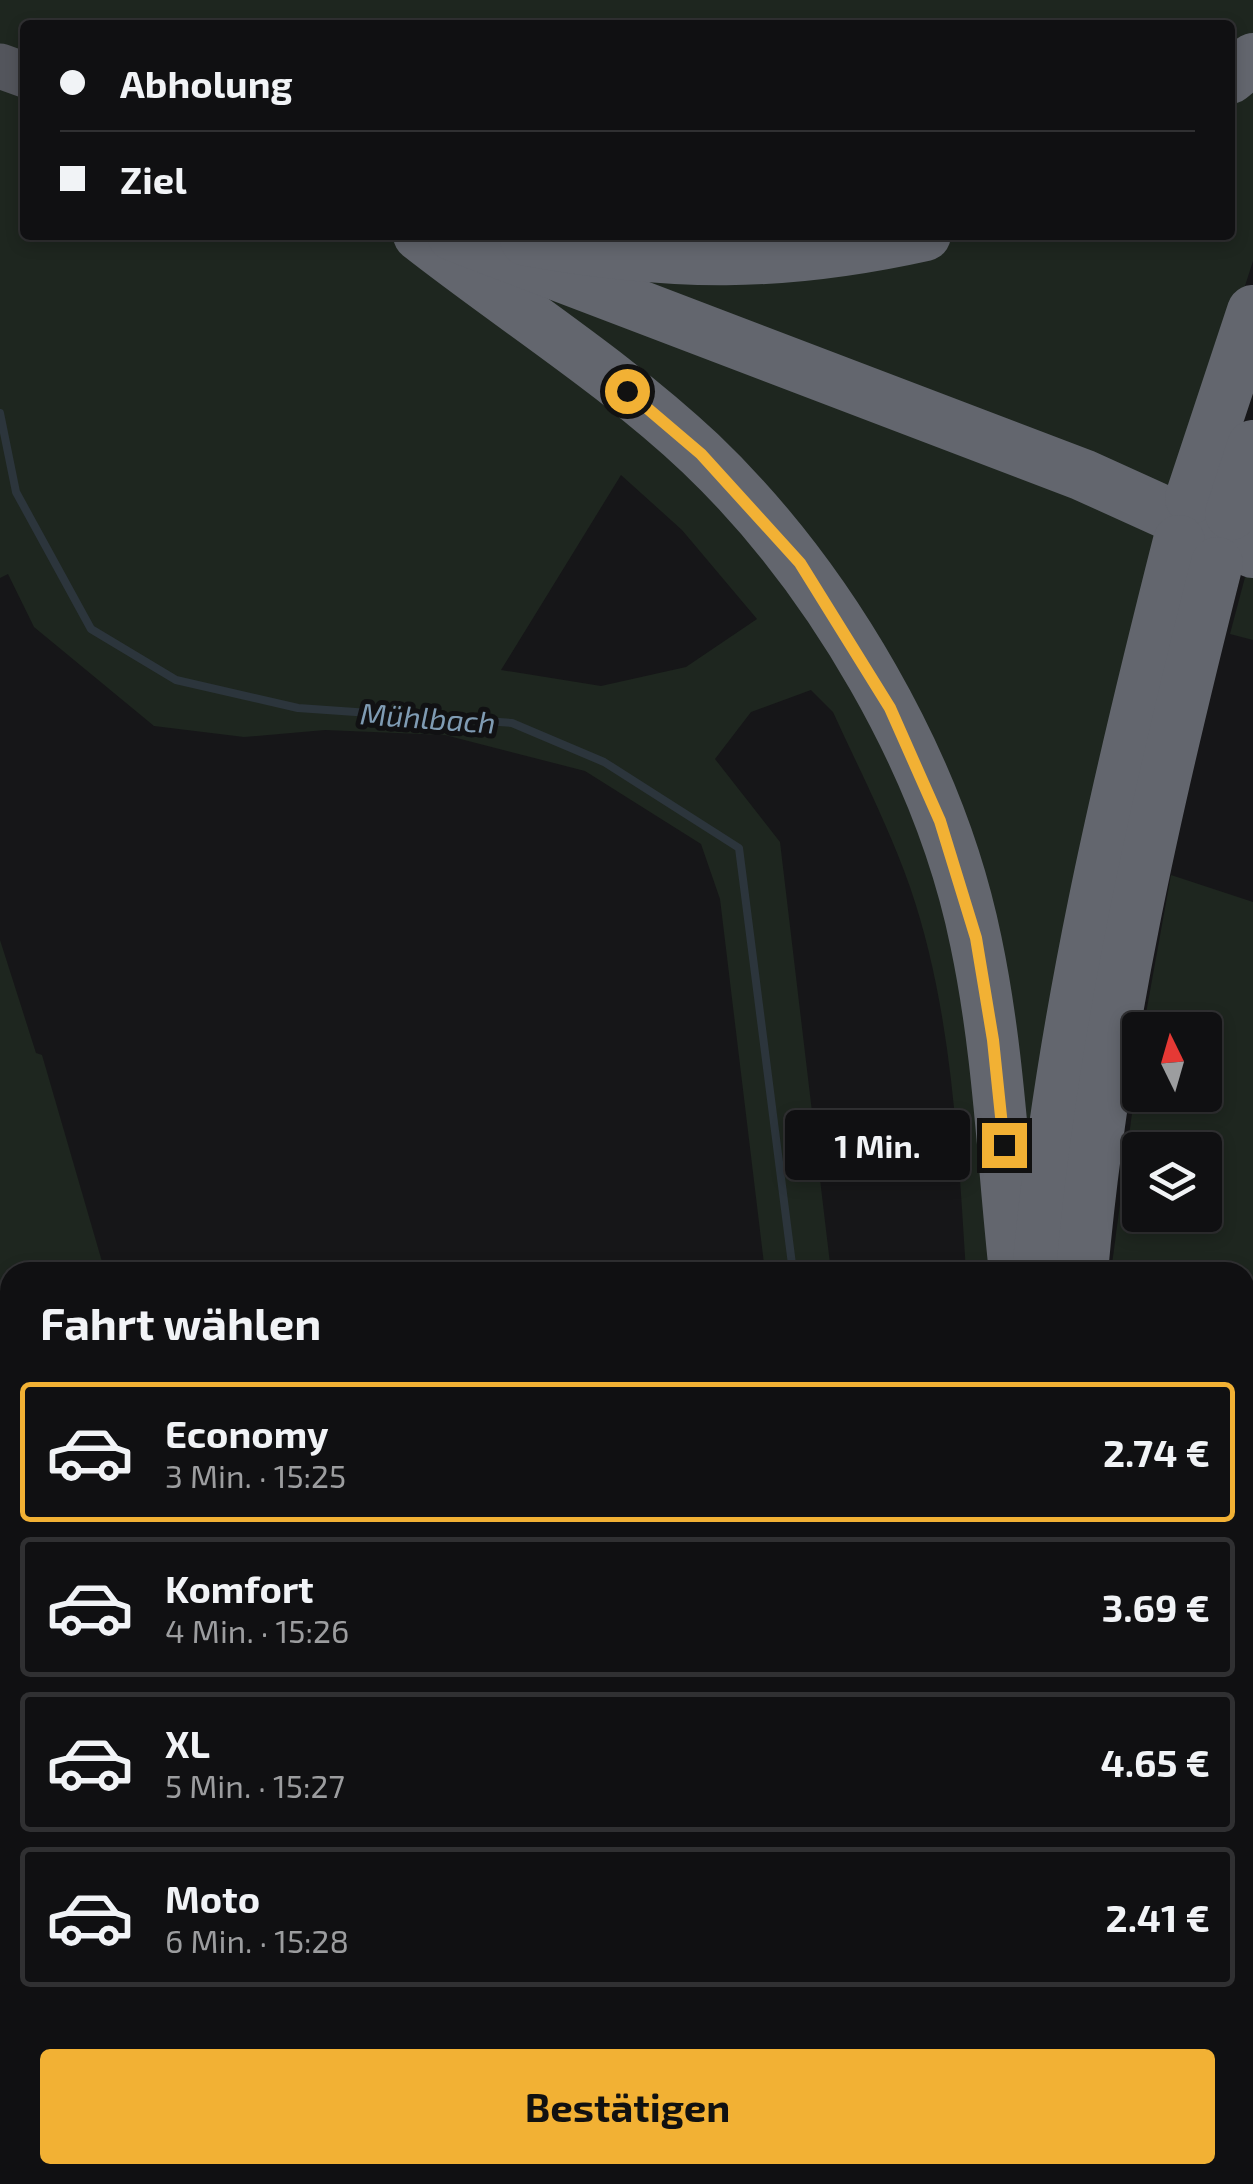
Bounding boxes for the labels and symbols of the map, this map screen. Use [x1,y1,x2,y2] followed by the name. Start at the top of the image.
[605,369,650,414] route start
[359,694,497,740] water label: Mühlbach
[1122,1012,1222,1112] north arrow
[784,1110,969,1180] callout: 1 Min.
[982,1123,1027,1168] route end

